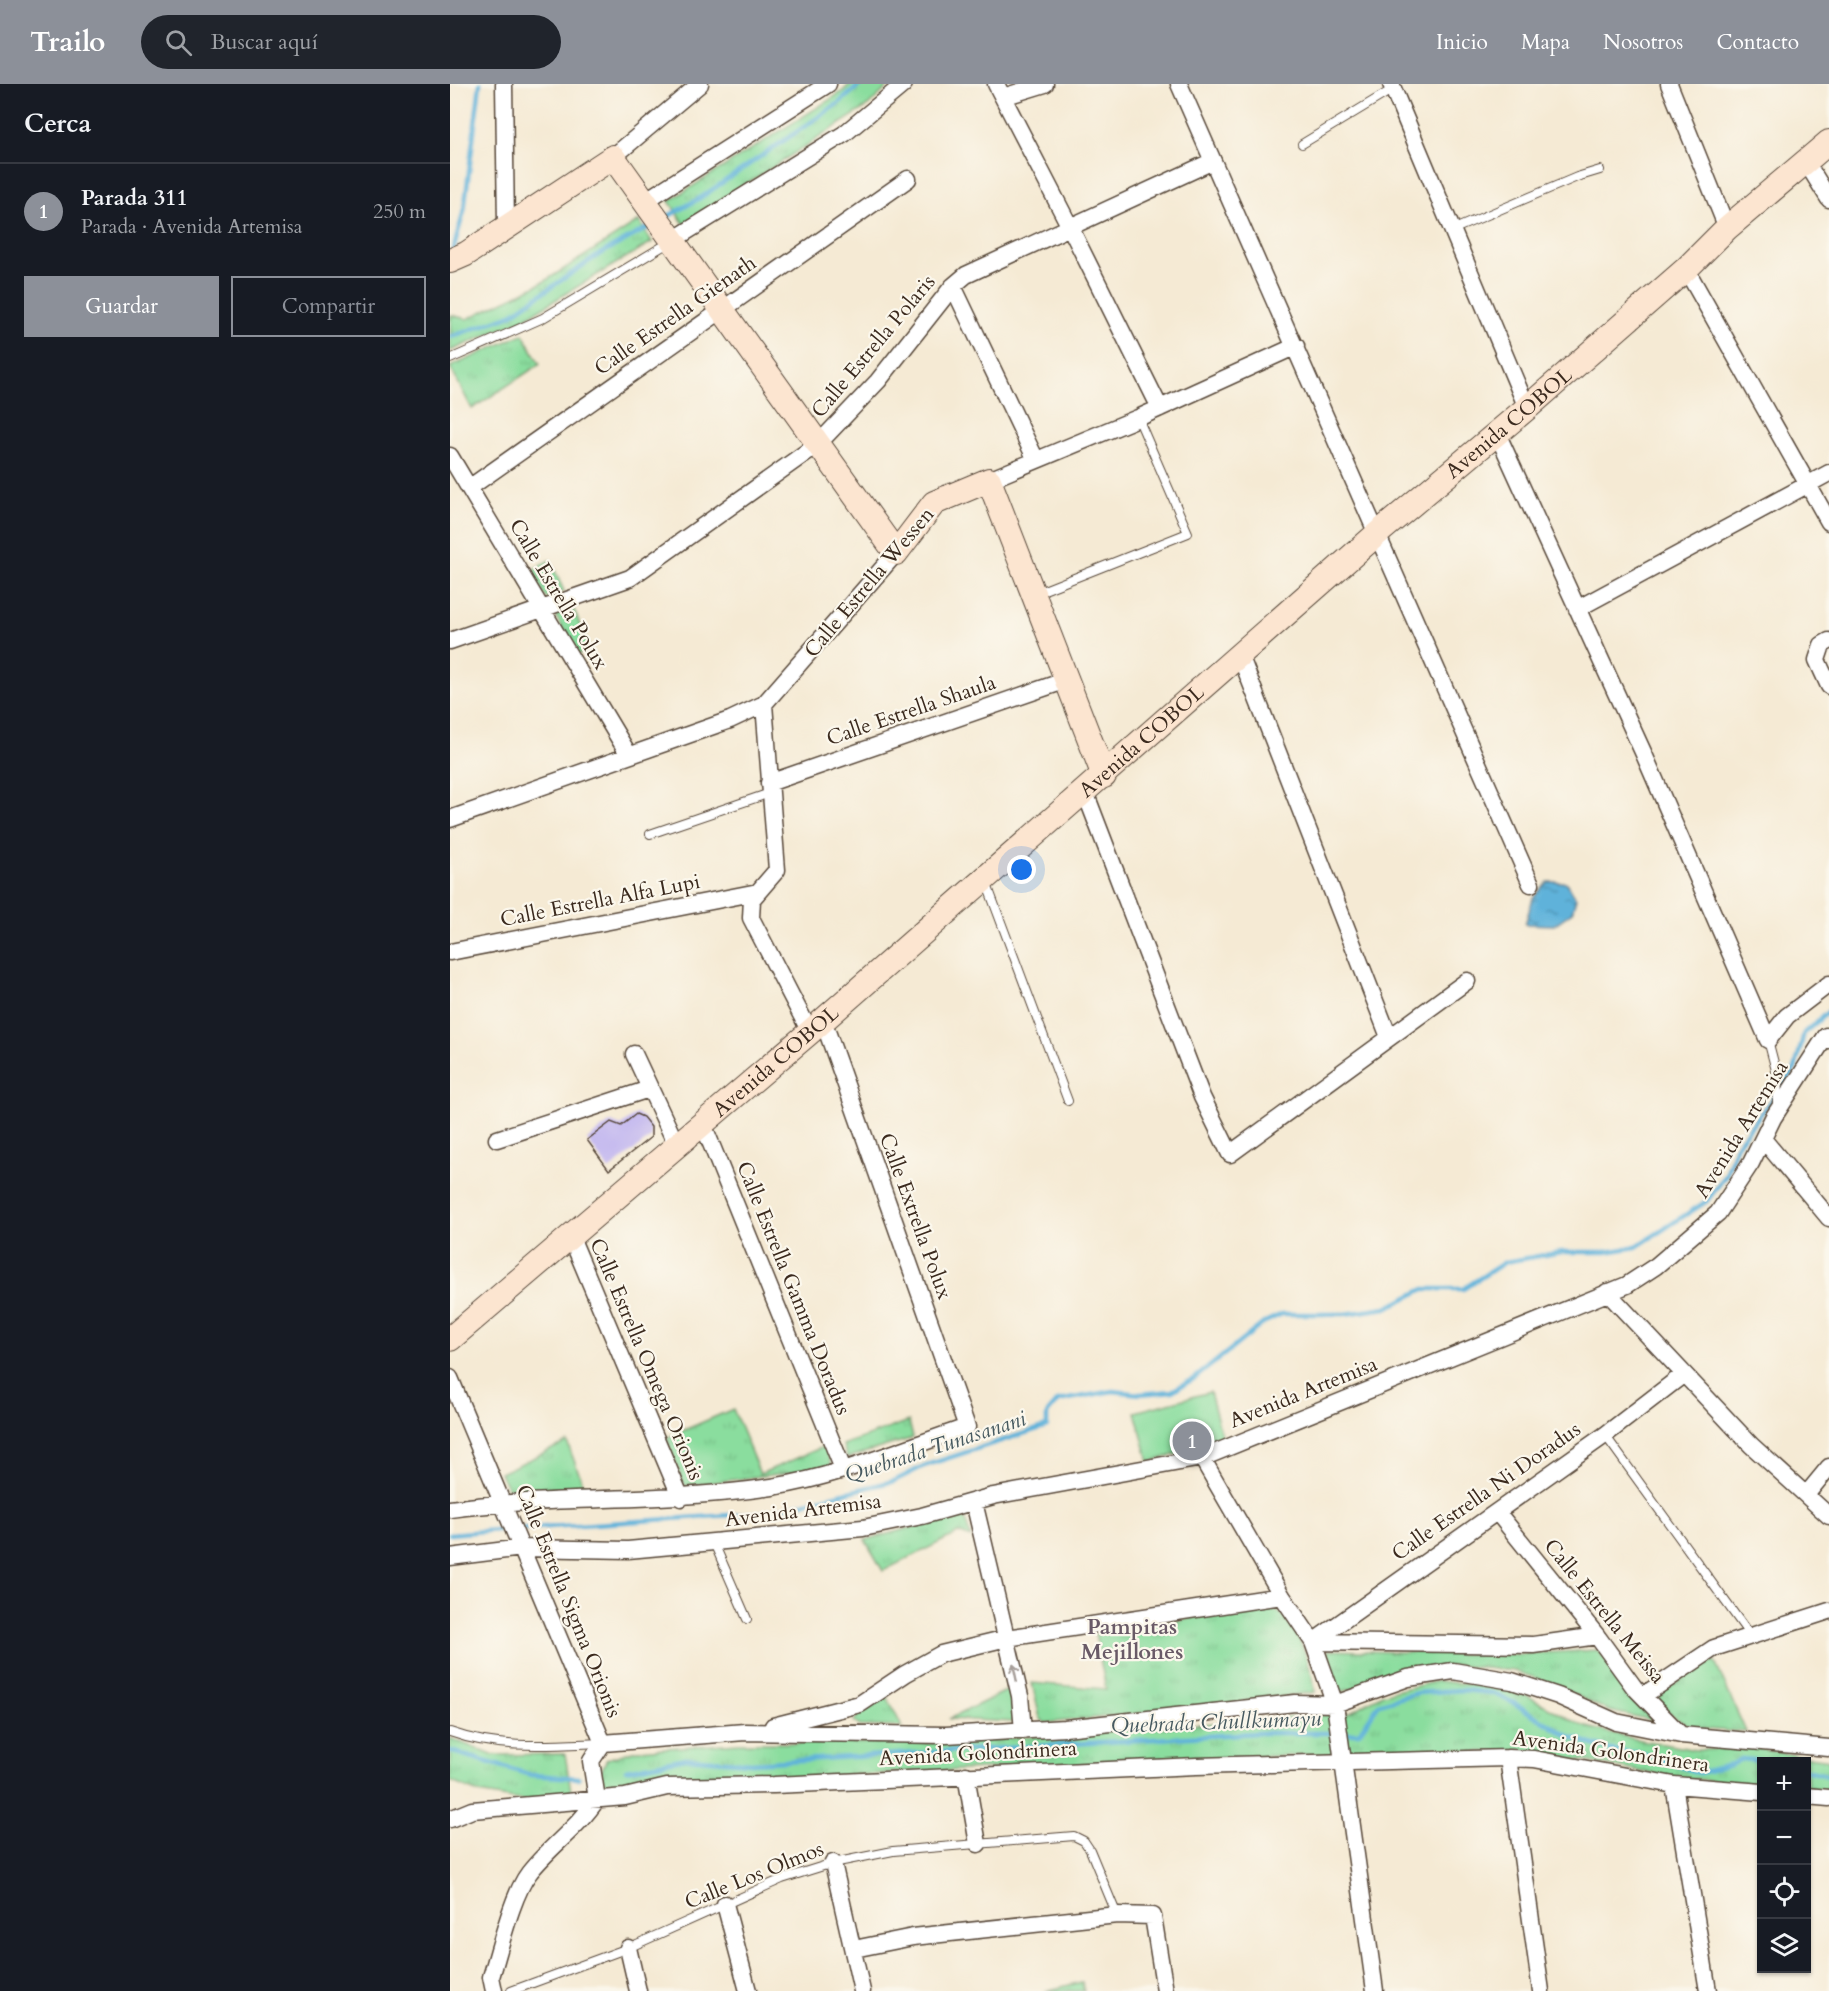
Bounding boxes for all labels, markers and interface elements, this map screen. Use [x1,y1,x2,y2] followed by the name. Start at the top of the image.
[141,15,561,69] search box
[30,23,105,61] text: Trailo
[162,26,195,59] icon: search
[210,27,318,57] text: Buscar aquí
[1436,28,1488,57] text: Inicio
[1521,28,1570,57] text: Mapa
[1603,28,1683,57] text: Nosotros
[1716,28,1799,57] text: Contacto
[24,106,91,141] text: Cerca
[81,183,188,213] text: Parada 311
[38,198,49,225] text: 1
[373,198,426,225] text: 250 m
[81,213,302,240] text: Parada · Avenida Artemisa
[589,248,762,382] street label: Calle Estrella Gienath
[805,268,942,424] street label: Calle Estrella Polaris
[24,276,219,337] button: Guardar
[231,276,426,337] button: Compartir
[1439,361,1579,486] street label: Avenida COBOL
[798,501,941,664] street label: Calle Estrella Wessen
[502,513,615,676] street label: Calle Estrella Polux
[823,668,1000,753] street label: Calle Estrella Shaula
[1073,678,1211,805] street label: Avenida COBOL
[1007,855,1036,884] your location
[498,867,703,934] street label: Calle Estrella Alfa Lupi
[706,999,846,1124] street label: Avenida COBOL
[1687,1055,1795,1204] street label: Avenida Artemisa
[872,1129,959,1304] street label: Calle Extrella Polux
[729,1157,858,1419] street label: Calle Estrella Gamma Doradus
[582,1234,711,1485] street label: Calle Estrella Omega Orionis
[1225,1350,1382,1435] street label: Avenida Artemisa
[841,1403,1031,1490] water label: Quebrada Tunasanani
[1386,1415,1587,1568] street label: Calle Estrella Ni Doradus
[1172,1418,1212,1464] pin: 1
[508,1480,629,1722] street label: Calle Estrella Sigma Orionis
[723,1487,883,1534] street label: Avenida Artemisa
[1537,1533,1672,1690] street label: Calle Estrella Meissa
[1081,1612,1183,1667] district label: Pampitas Mejillones
[1009,1664,1020,1683] one-way arrow
[1110,1703,1322,1741] water label: Quebrada Chullkumayu
[1511,1723,1711,1780] street label: Avenida Golondrinera
[878,1734,1078,1773] street label: Avenida Golondrinera
[1757,1757,1811,1973] map controls
[1757,1757,1811,1811] button: +
[1757,1811,1811,1865] button: −
[680,1834,828,1917] street label: Calle Los Olmos
[1757,1865,1811,1919] button: locate
[1757,1919,1811,1973] button: layers

